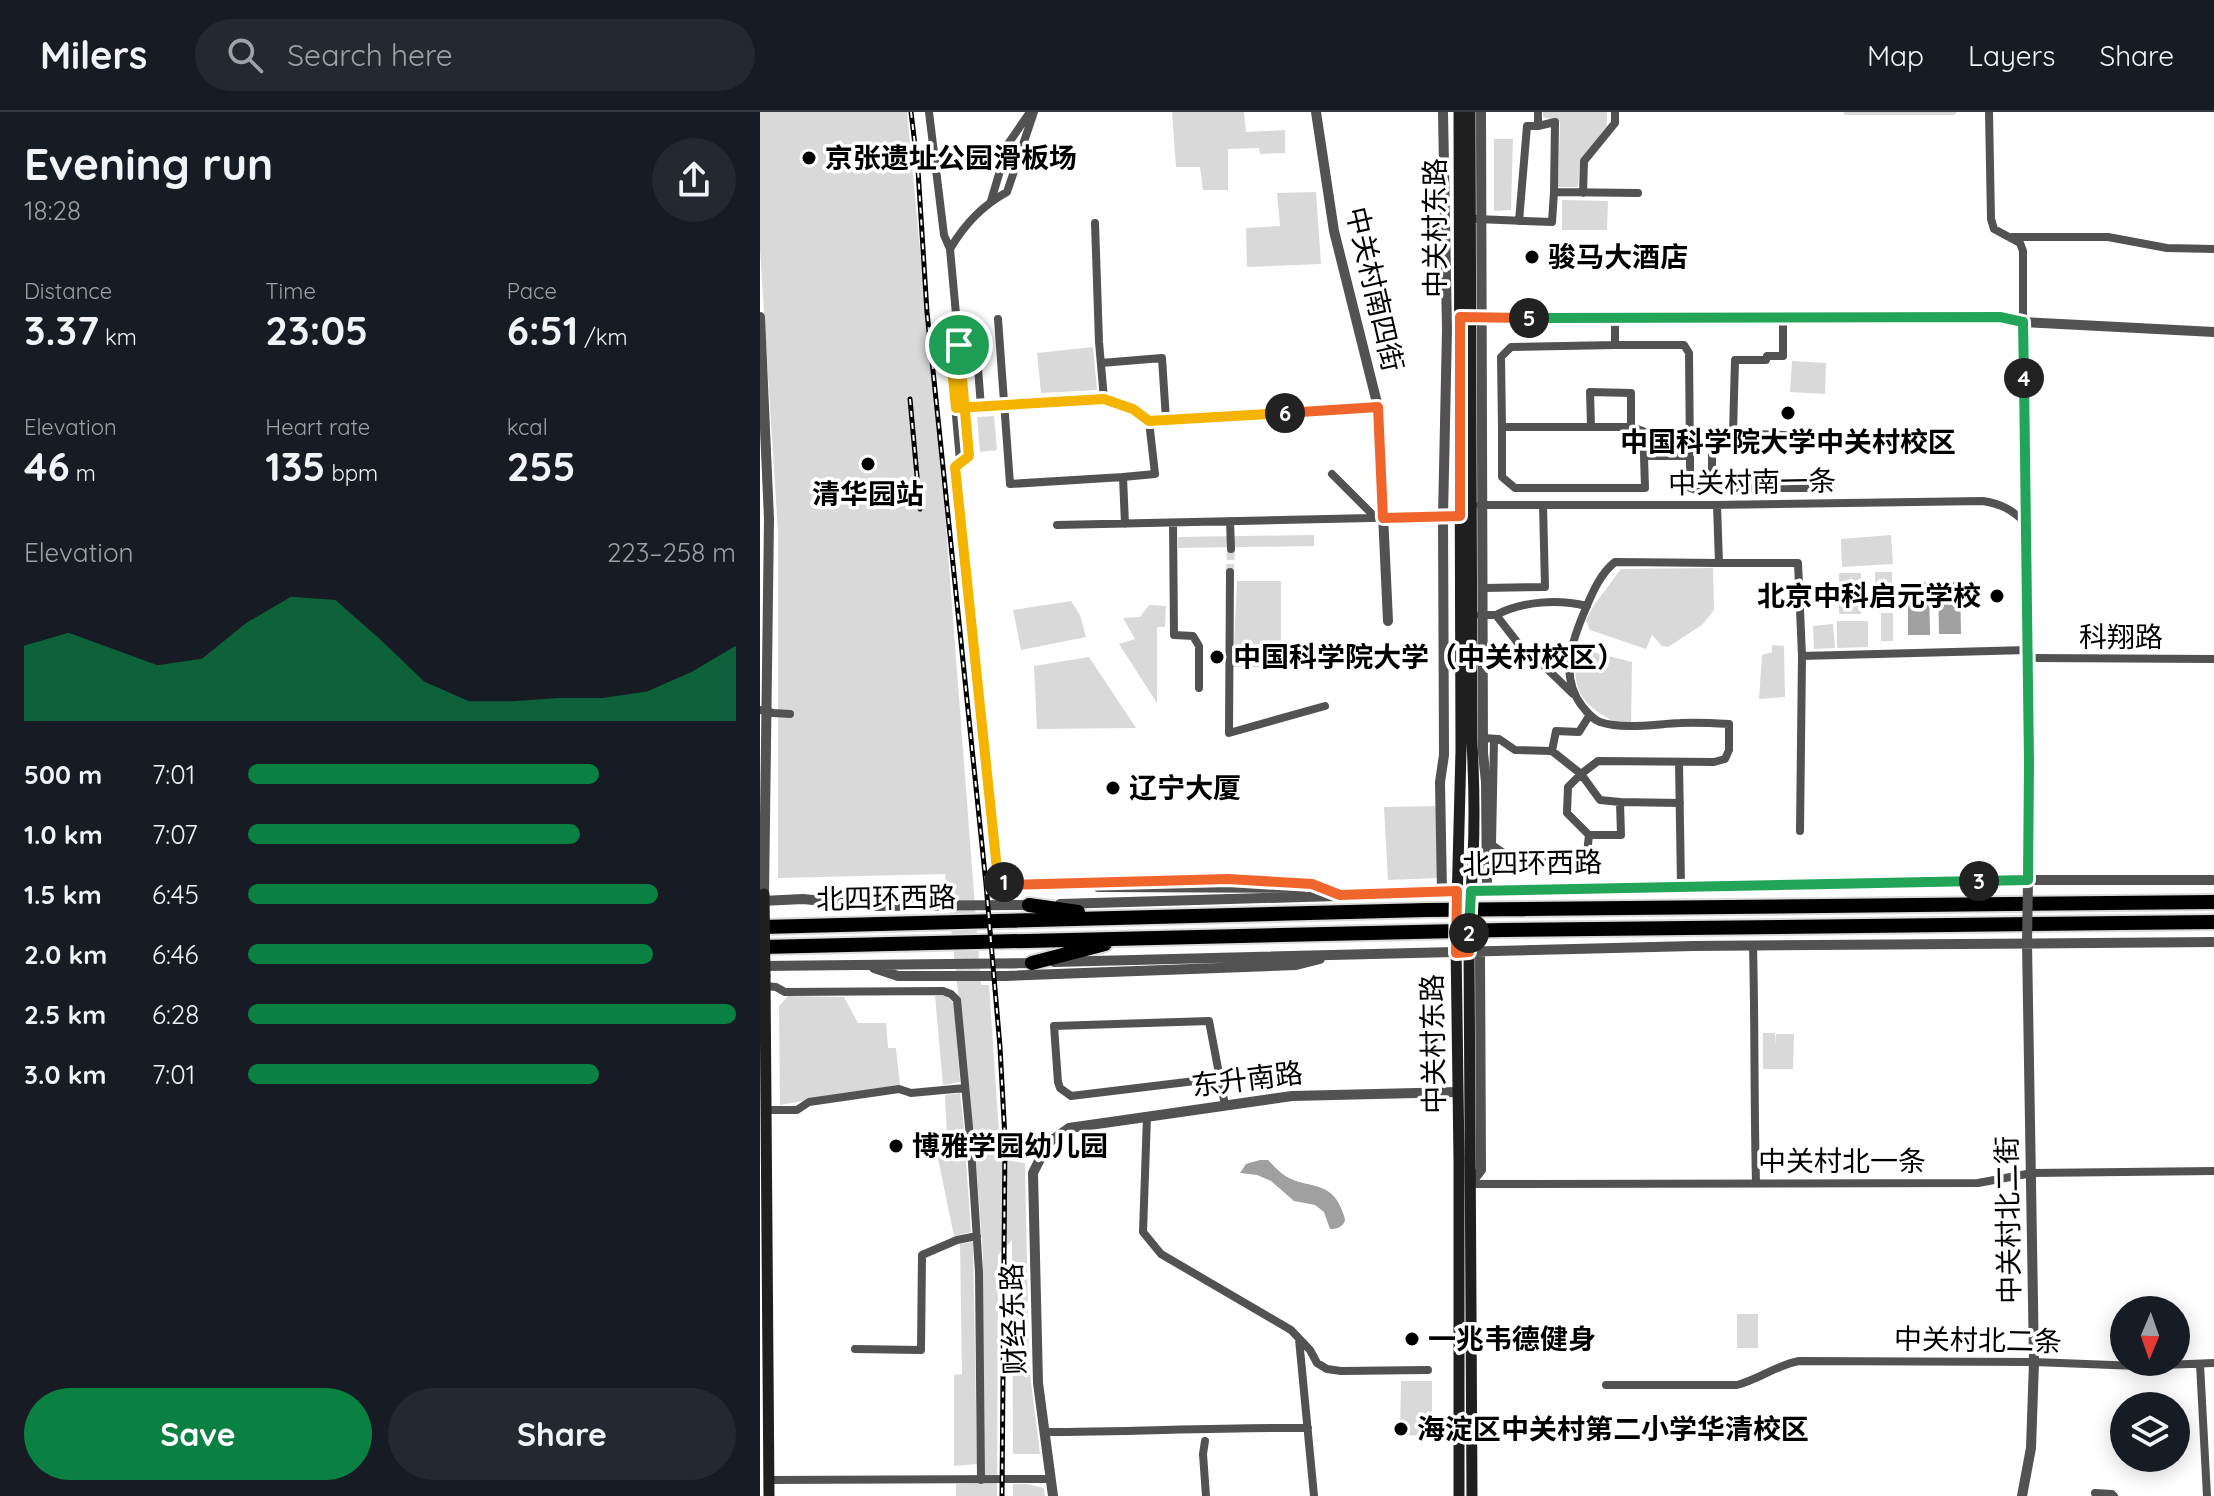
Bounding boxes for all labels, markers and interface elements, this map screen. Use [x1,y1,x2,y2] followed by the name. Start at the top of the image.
[195,19,755,91] search box
[40,31,147,79] text: Milers
[223,33,267,77] icon: search
[287,36,453,74] text: Search here
[1867,38,1924,73] text: Map
[1968,38,2055,73] text: Layers
[2099,38,2174,73] text: Share
[24,136,273,191] text: Evening run
[652,138,736,222] button: share
[825,140,1077,175] place label: 京张遗址公园滑板场
[800,149,818,167] marker: 京张遗址公园滑板场
[1417,158,1452,298] street label: 中关村东路
[24,194,81,227] text: 18:28
[1340,203,1411,375] street label: 中关村南四街
[1548,239,1688,274] place label: 骏马大酒店
[1523,248,1541,266] marker: 骏马大酒店
[24,277,112,305] text: Distance
[265,277,316,305] text: Time
[507,277,557,305] text: Pace
[1509,298,1549,338] pin: 5
[1523,304,1535,332] text: 5
[24,305,99,355] text: 3.37
[265,305,368,355] text: 23:05
[507,305,578,355] text: 6:51
[925,311,993,379] pin
[99,323,137,351] text: km
[578,323,628,351] text: /km
[937,323,981,367] icon: arrive
[2004,358,2044,398] pin: 4
[2018,364,2030,392] text: 4
[1265,393,1305,433] pin: 6
[1279,399,1291,427] text: 6
[1779,404,1797,422] marker: 中国科学院大学中关村校区
[24,413,117,441] text: Elevation
[265,413,370,441] text: Heart rate
[507,413,548,441] text: kcal
[1620,424,1956,459] place label: 中国科学院大学中关村校区
[24,441,70,491] text: 46
[265,441,325,491] text: 135
[507,441,576,491] text: 255
[859,455,877,473] marker: 清华园站
[70,459,96,487] text: m
[325,459,378,487] text: bpm
[1668,463,1836,500] street label: 中关村南一条
[812,476,924,511] place label: 清华园站
[24,536,134,569] text: Elevation
[607,536,736,569] text: 223–258 m
[1757,578,1981,613] place label: 北京中科启元学校
[1988,587,2006,605] marker: 北京中科启元学校
[2079,619,2163,654] street label: 科翔路
[1233,639,1625,674] place label: 中国科学院大学（中关村校区）
[1208,648,1226,666] marker: 中国科学院大学（中关村校区）
[24,758,102,791] text: 500 m
[152,758,195,791] text: 7:01
[1129,770,1241,805] place label: 辽宁大厦
[1104,779,1122,797] marker: 辽宁大厦
[24,818,103,851] text: 1.0 km
[152,818,198,851] text: 7:07
[1462,844,1602,881] street label: 北四环西路
[1959,861,1999,901] pin: 3
[984,862,1024,902] pin: 1
[1973,867,1985,895] text: 3
[1000,868,1008,896] text: 1
[24,878,102,911] text: 1.5 km
[152,878,199,911] text: 6:45
[816,879,956,916] street label: 北四环西路
[1449,913,1489,953] pin: 2
[1463,919,1475,947] text: 2
[24,938,107,971] text: 2.0 km
[152,938,199,971] text: 6:46
[1414,974,1451,1114] street label: 中关村东路
[24,998,106,1031] text: 2.5 km
[152,998,199,1031] text: 6:28
[1189,1054,1305,1103] street label: 东升南路
[24,1058,106,1091] text: 3.0 km
[152,1058,195,1091] text: 7:01
[912,1128,1108,1163] place label: 博雅学园幼儿园
[1989,1136,2026,1304] street label: 中关村北二街
[887,1137,905,1155] marker: 博雅学园幼儿园
[1758,1143,1926,1178] street label: 中关村北一条
[993,1262,1032,1376] street label: 财经东路
[2110,1296,2190,1376] north arrow
[2110,1296,2190,1472] map controls
[1428,1321,1596,1356] place label: 一兆韦德健身
[1894,1321,2062,1358] street label: 中关村北二条
[1403,1330,1421,1348] marker: 一兆韦德健身
[24,1388,372,1480] button: Save
[388,1388,736,1480] button: Share
[2110,1392,2190,1472] button: layers
[1417,1411,1809,1446] place label: 海淀区中关村第二小学华清校区
[1392,1420,1410,1438] marker: 海淀区中关村第二小学华清校区

